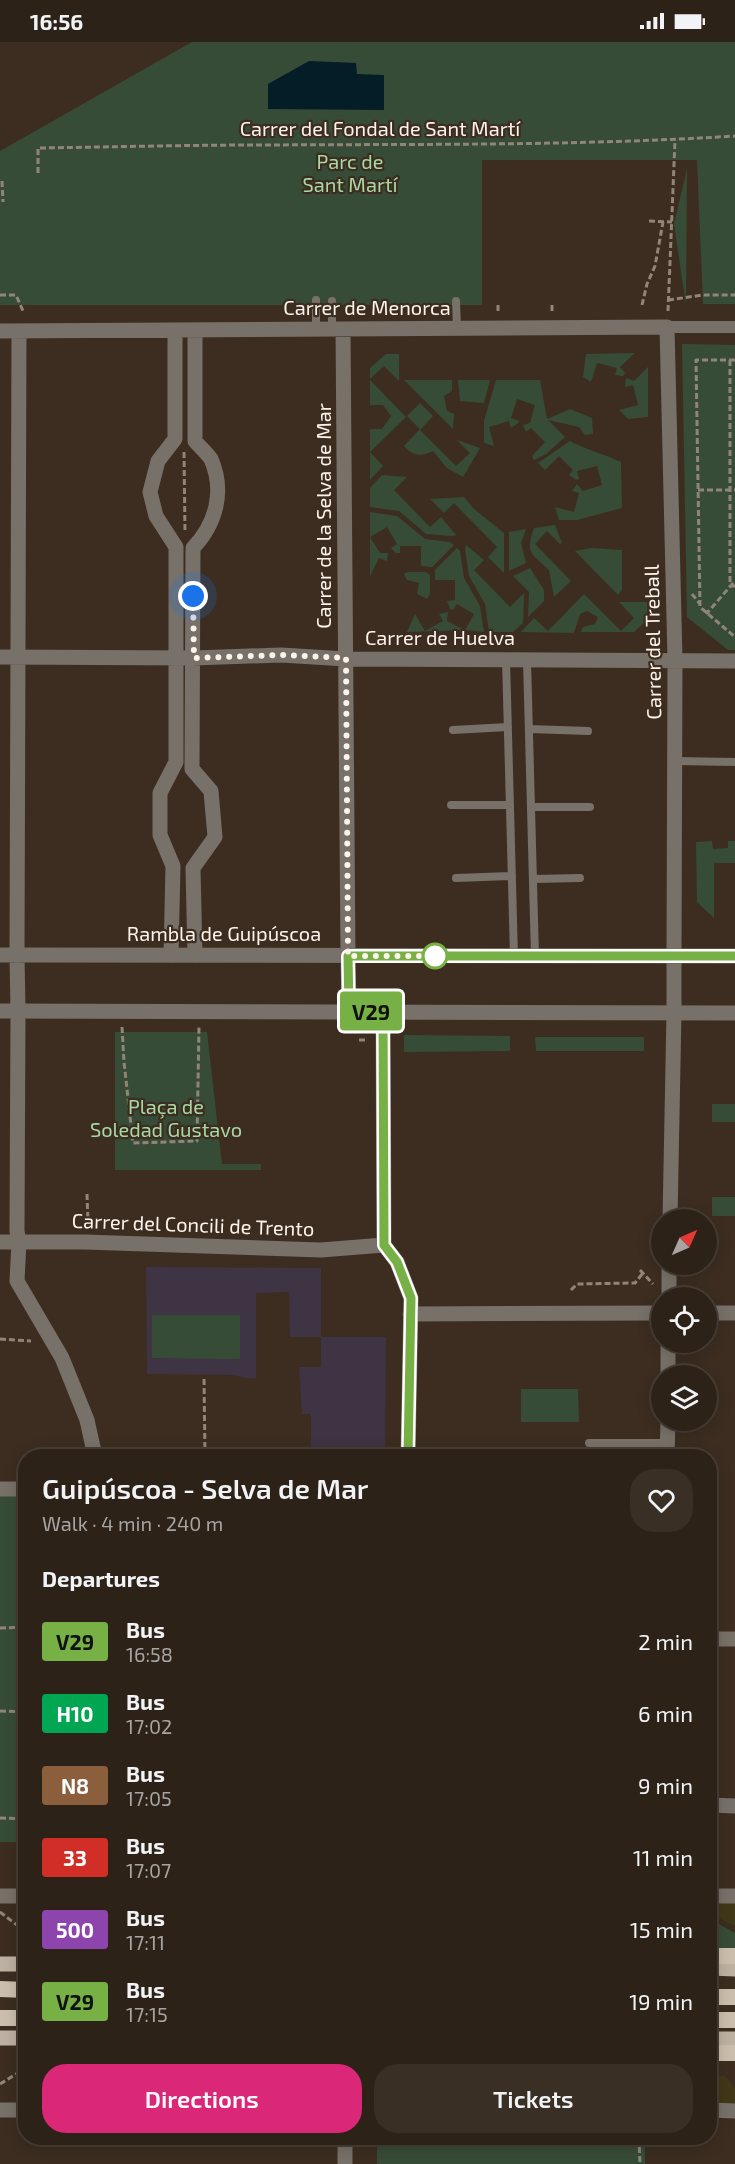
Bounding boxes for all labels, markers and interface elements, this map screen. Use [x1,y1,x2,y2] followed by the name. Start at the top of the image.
[30,8,83,34] text: 16:56
[240,116,521,140] street label: Carrer del Fondal de Sant Martí
[302,149,399,196] park label: Parc de Sant Martí
[283,295,451,319] street label: Carrer de Menorca
[311,403,335,629] street label: Carrer de la Selva de Mar
[639,564,665,720] street label: Carrer del Treball
[178,581,208,611] your location
[365,625,515,649] street label: Carrer de Huelva
[127,921,321,945] street label: Rambla de Guipúscoa
[422,943,448,969] unlabelled marker
[336,992,406,1030] line badge: V29
[352,999,390,1024] text: V29
[90,1094,242,1141] park label: Plaça de Soledad Gustavo
[71,1208,315,1240] street label: Carrer del Concili de Trento
[651,1209,717,1275] north arrow
[651,1209,717,1431] map controls
[651,1287,717,1353] button: locate
[651,1365,717,1431] button: layers
[630,1469,693,1532] button: heart
[42,1471,369,1505] text: Guipúscoa - Selva de Mar
[42,1511,223,1535] text: Walk · 4 min · 240 m
[42,1565,160,1591] text: Departures
[126,1616,165,1642] text: Bus
[638,1628,693,1654] text: 2 min
[56,1629,94,1654] text: V29
[126,1642,173,1666] text: 16:58
[126,1688,165,1714] text: Bus
[638,1700,693,1726] text: 6 min
[57,1701,93,1726] text: H10
[126,1714,172,1738] text: 17:02
[126,1760,165,1786] text: Bus
[638,1772,693,1798] text: 9 min
[61,1773,89,1798] text: N8
[126,1786,172,1810] text: 17:05
[126,1832,165,1858] text: Bus
[633,1844,693,1870] text: 11 min
[63,1845,87,1870] text: 33
[126,1858,171,1882] text: 17:07
[126,1904,165,1930] text: Bus
[630,1916,693,1942] text: 15 min
[56,1917,94,1942] text: 500
[126,1930,165,1954] text: 17:11
[126,1976,165,2002] text: Bus
[629,1988,693,2014] text: 19 min
[56,1989,94,2014] text: V29
[126,2002,168,2026] text: 17:15
[42,2064,362,2133] button: Directions
[374,2064,693,2133] button: Tickets

